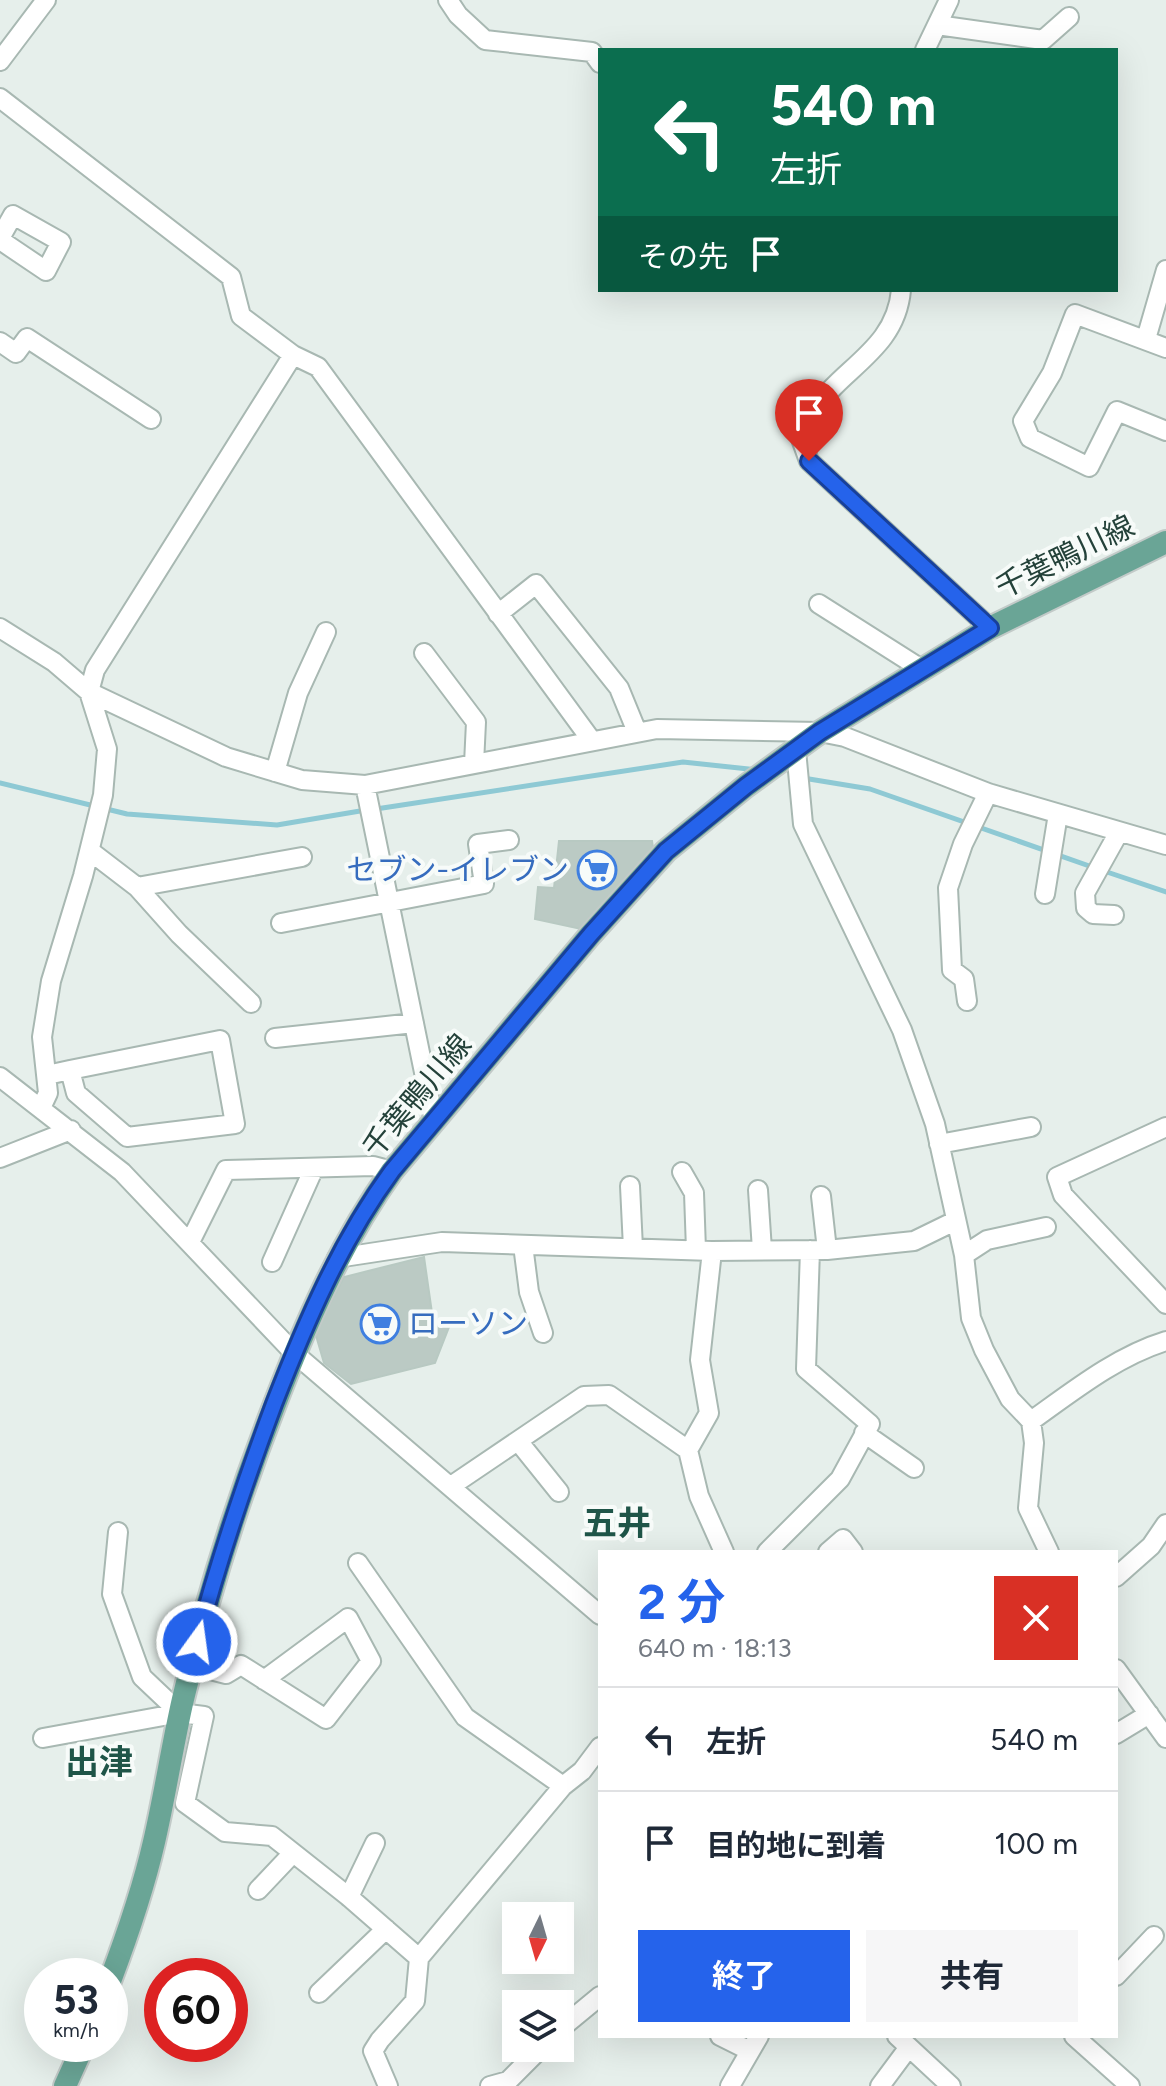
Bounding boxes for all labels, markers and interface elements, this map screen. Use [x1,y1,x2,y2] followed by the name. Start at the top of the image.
[770,72,936,139] text: 540 m
[638,80,742,184] icon: left
[770,148,842,191] text: 左折
[744,232,788,276] icon: arrive
[638,238,728,275] text: その先
[775,379,843,461] pin
[787,391,831,435] icon: arrive
[989,507,1140,606] street label: 千葉鴨川線
[576,849,618,891] supermarket icon: セブン-イレブン
[346,851,569,888] place label: セブン-イレブン
[354,1026,479,1165] street label: 千葉鴨川線
[359,1303,401,1345] supermarket icon: ローソン
[408,1305,528,1342] place label: ローソン
[583,1503,651,1544] district label: 五井
[638,1573,725,1631] text: 2 分
[994,1576,1078,1660] button: close
[155,1600,239,1684] position arrow
[638,1632,792,1664] text: 640 m · 18:13
[638,1717,682,1761] icon: left
[990,1721,1078,1758] text: 540 m
[706,1723,766,1760] text: 左折
[65,1742,133,1783] district label: 出津
[638,1821,682,1865] icon: arrive
[994,1825,1078,1862] text: 100 m
[706,1827,886,1864] text: 目的地に到着
[502,1902,574,1974] north arrow
[502,1902,574,2062] map controls
[638,1930,850,2022] button: 終了
[866,1930,1078,2022] button: 共有
[144,1958,248,2062] speed limit sign: 60
[53,1976,99,2024] text: 53
[502,1990,574,2062] button: layers
[53,2018,99,2042] text: km/h

